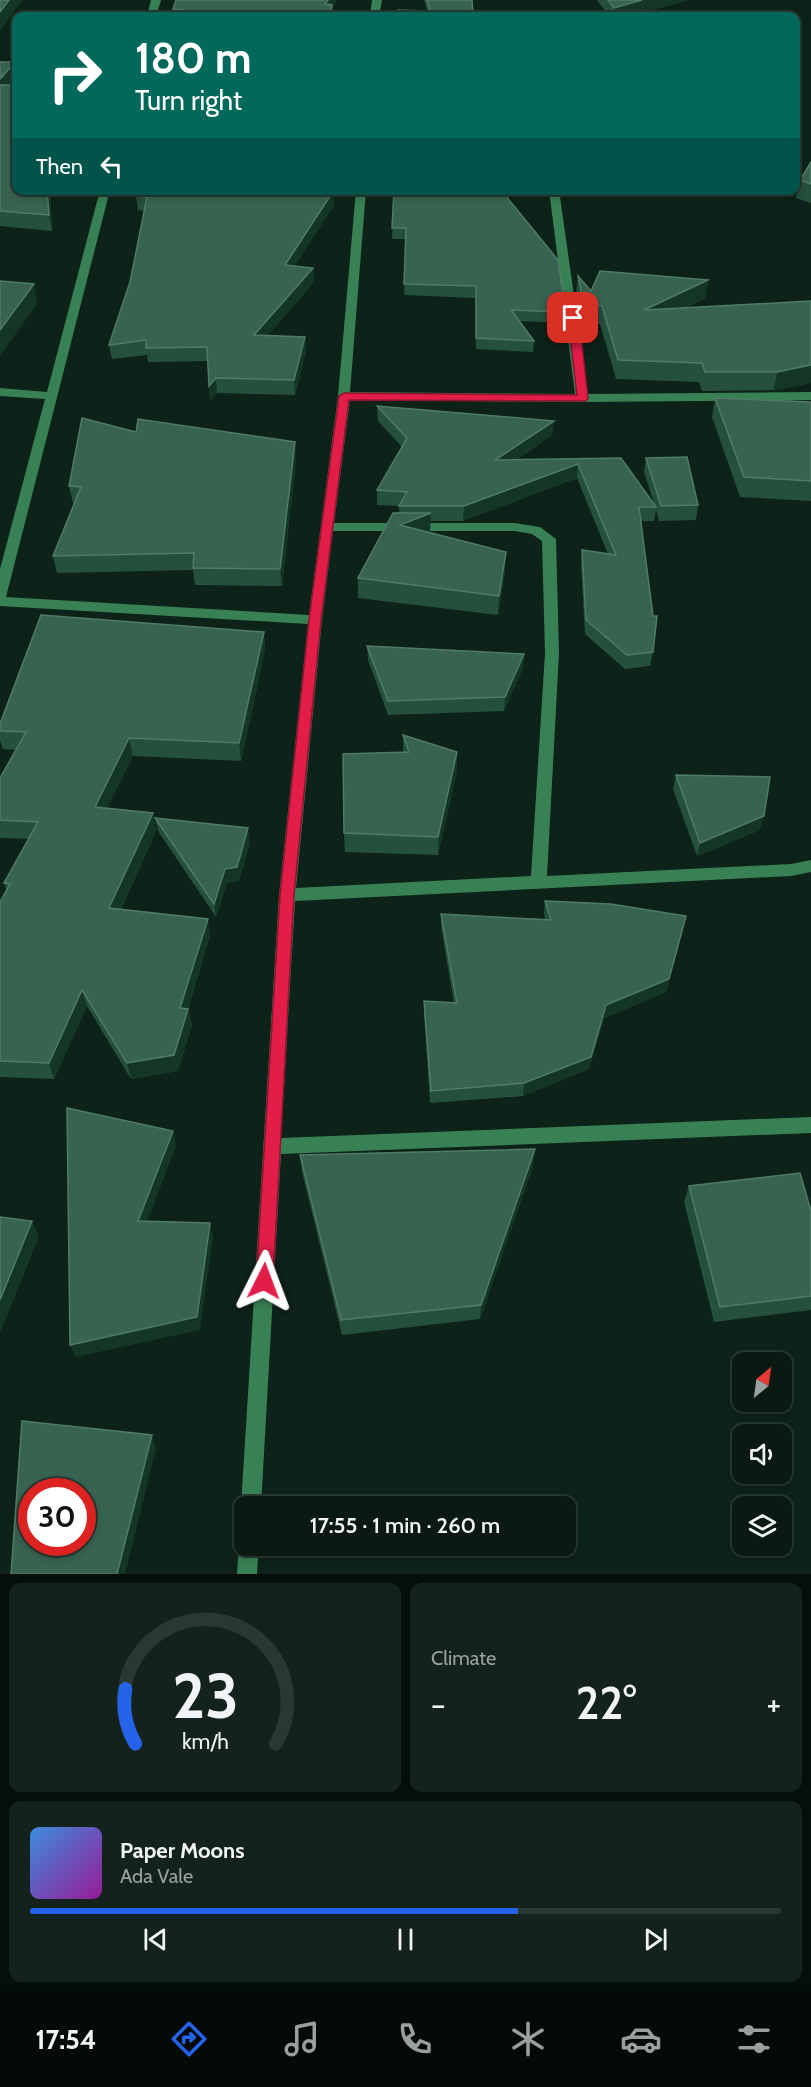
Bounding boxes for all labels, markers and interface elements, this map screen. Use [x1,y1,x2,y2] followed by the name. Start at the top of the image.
[135,32,251,84] text: 180 m
[36,36,114,114] icon: right
[135,84,242,117] text: Turn right
[95,150,128,183] icon: left
[36,153,83,180] text: Then
[547,292,598,343] pin
[556,301,589,334] icon: arrive
[232,1249,296,1313] position arrow
[732,1352,792,1412] north arrow
[732,1352,792,1556] map controls
[732,1424,792,1484] button: sound
[18,1478,96,1556] speed limit sign: 30
[732,1496,792,1556] button: layers
[310,1512,500,1539] text: 17:55 · 1 min · 260 m
[431,1646,496,1670] text: Climate
[172,1658,238,1734] text: 23
[576,1676,636,1730] text: 22°
[431,1684,446,1724] text: −
[766,1684,781,1724] text: +
[182,1729,228,1755] text: km/h
[120,1837,244,1864] text: Paper Moons
[120,1864,193,1888] text: Ada Vale
[139,1923,172,1956] icon: previous
[389,1923,422,1956] icon: pause
[639,1923,672,1956] icon: next
[168,2018,210,2060] icon: directions
[281,2018,323,2060] icon: music
[394,2018,436,2060] icon: phone
[507,2018,549,2060] icon: climate
[620,2018,662,2060] icon: car
[733,2018,775,2060] icon: filters
[36,2023,97,2056] text: 17:54

